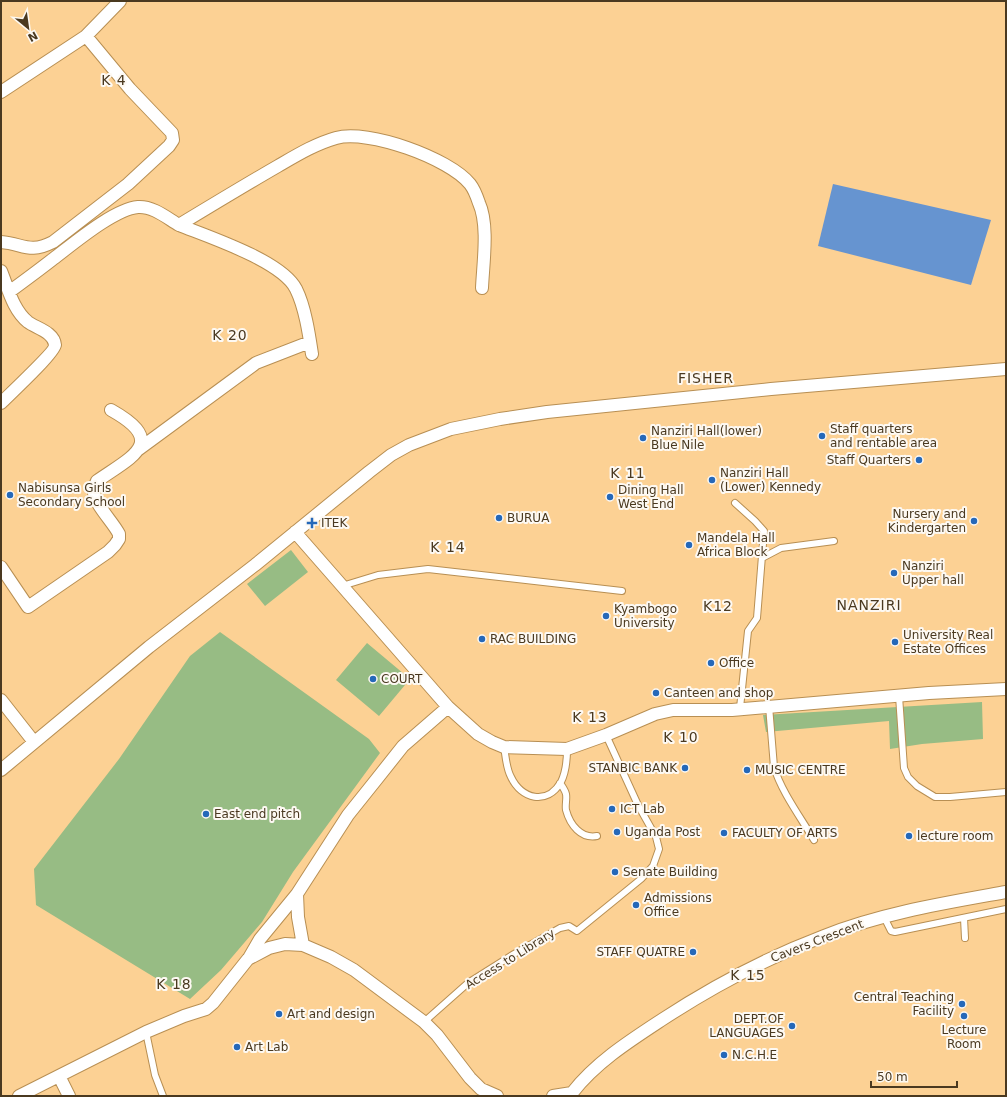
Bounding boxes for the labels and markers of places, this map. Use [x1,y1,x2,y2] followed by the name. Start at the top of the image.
[830,422,937,450] place label: Staff quarters and rentable area
[651,424,762,452] place label: Nanziri Hall(lower) Blue Nile
[817,431,827,441] marker: Staff quarters and rentable area
[638,433,648,443] marker: Nanziri Hall(lower) Blue Nile
[827,453,911,467] place label: Staff Quarters
[914,455,924,465] marker: Staff Quarters
[720,466,821,494] place label: Nanziri Hall (Lower) Kennedy
[707,475,717,485] marker: Nanziri Hall (Lower) Kennedy
[18,481,125,509] place label: Nabisunsa Girls Secondary School
[618,483,684,511] place label: Dining Hall West End
[5,490,15,500] marker: Nabisunsa Girls Secondary School
[605,492,615,502] marker: Dining Hall West End
[888,507,966,535] place label: Nursery and Kindergarten
[507,511,550,525] place label: BURUA
[494,513,504,523] marker: BURUA
[321,516,348,530] place label: ITEK
[969,516,979,526] marker: Nursery and Kindergarten
[306,517,318,529] marker: ITEK
[697,531,775,559] place label: Mandela Hall Africa Block
[684,540,694,550] marker: Mandela Hall Africa Block
[902,559,964,587] place label: Nanziri Upper hall
[889,568,899,578] marker: Nanziri Upper hall
[614,602,677,630] place label: Kyambogo University
[601,611,611,621] marker: Kyambogo University
[903,628,993,656] place label: University Real Estate Offices
[490,632,576,646] place label: RAC BUILDING
[477,634,487,644] marker: RAC BUILDING
[890,637,900,647] marker: University Real Estate Offices
[719,656,754,670] place label: Office
[706,658,716,668] marker: Office
[381,672,423,686] place label: COURT
[368,674,378,684] marker: COURT
[664,686,773,700] place label: Canteen and shop
[651,688,661,698] marker: Canteen and shop
[589,761,678,775] place label: STANBIC BANK
[680,763,690,773] marker: STANBIC BANK
[755,763,846,777] place label: MUSIC CENTRE
[742,765,752,775] marker: MUSIC CENTRE
[620,802,665,816] place label: ICT Lab
[607,804,617,814] marker: ICT Lab
[214,807,300,821] place label: East end pitch
[201,809,211,819] marker: East end pitch
[625,825,701,839] place label: Uganda Post
[732,826,837,840] place label: FACULTY OF ARTS
[612,827,622,837] marker: Uganda Post
[719,828,729,838] marker: FACULTY OF ARTS
[917,829,994,843] place label: lecture room
[904,831,914,841] marker: lecture room
[623,865,718,879] place label: Senate Building
[610,867,620,877] marker: Senate Building
[644,891,712,919] place label: Admissions Office
[631,900,641,910] marker: Admissions Office
[596,945,685,959] place label: STAFF QUATRE
[688,947,698,957] marker: STAFF QUATRE
[854,990,954,1018] place label: Central Teaching Facility
[957,999,967,1009] marker: Central Teaching Facility
[287,1007,375,1021] place label: Art and design
[274,1009,284,1019] marker: Art and design
[959,1011,969,1021] marker: Lecture Room
[709,1012,784,1040] place label: DEPT.OF LANGUAGES
[787,1021,797,1031] marker: DEPT.OF LANGUAGES
[942,1023,986,1051] place label: Lecture Room
[245,1040,288,1054] place label: Art Lab
[232,1042,242,1052] marker: Art Lab
[732,1048,777,1062] place label: N.C.H.E
[719,1050,729,1060] marker: N.C.H.E

